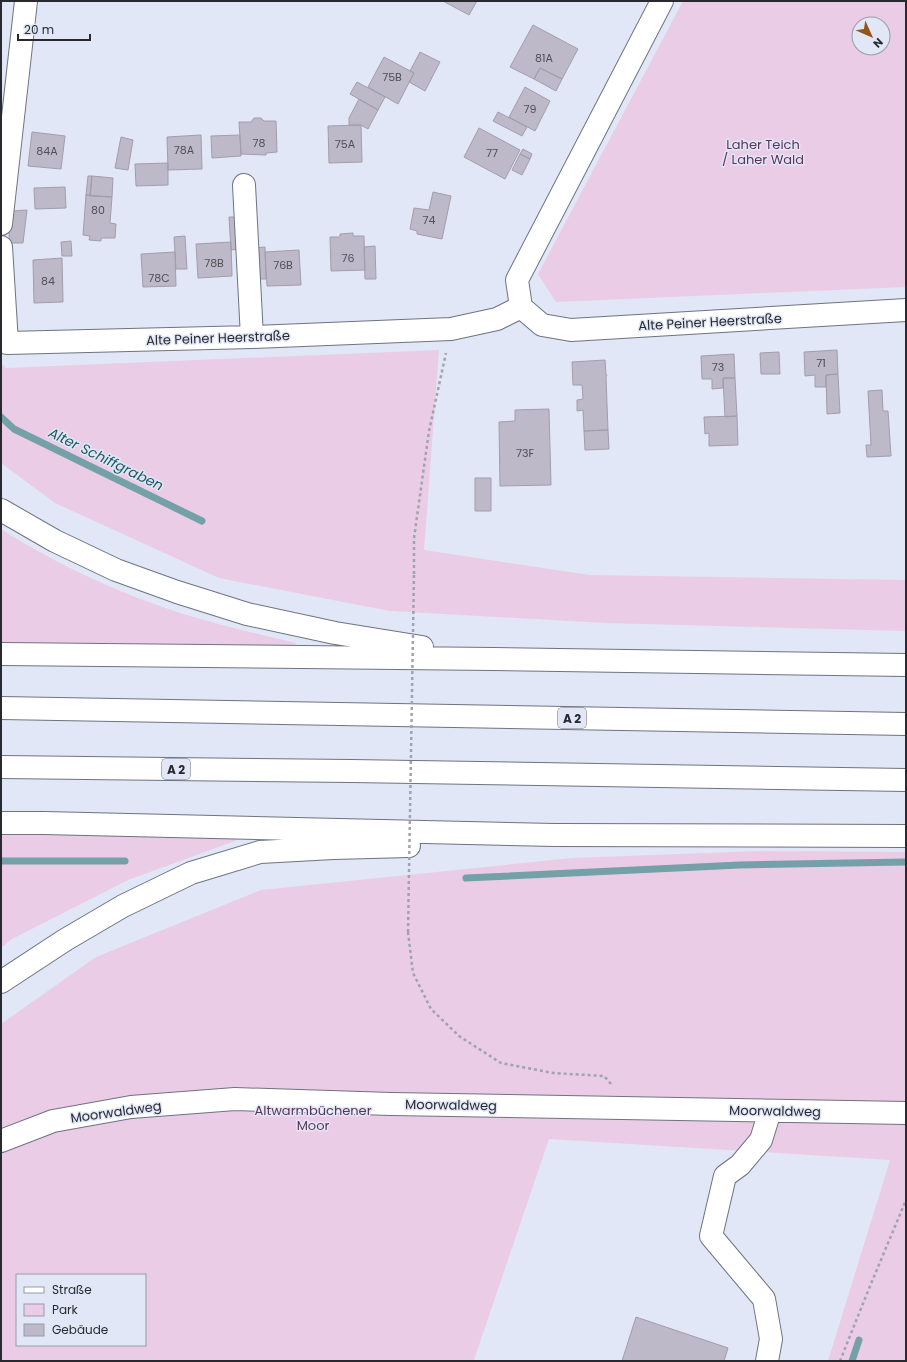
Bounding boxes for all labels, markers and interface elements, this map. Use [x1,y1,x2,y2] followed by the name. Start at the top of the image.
[18,16,90,42] scale bar
[851,16,891,56] north arrow
[24,21,54,38] text: 20 m
[869,34,887,52] text: N
[535,50,554,66] house number: 81A
[382,69,402,85] house number: 75B
[524,101,537,117] house number: 79
[253,135,266,151] house number: 78
[722,135,804,169] park label: Laher Teich / Laher Wald
[335,136,356,152] house number: 75A
[174,142,195,158] house number: 78A
[36,143,58,159] house number: 84A
[486,145,498,161] house number: 77
[91,202,105,218] house number: 80
[423,212,436,228] house number: 74
[342,250,355,266] house number: 76
[204,255,224,271] house number: 78B
[273,257,293,273] house number: 76B
[148,270,170,286] house number: 78C
[41,273,55,289] house number: 84
[638,309,782,335] street label: Alte Peiner Heerstraße
[146,326,290,350] street label: Alte Peiner Heerstraße
[816,355,826,371] house number: 71
[712,359,724,375] house number: 73
[44,422,167,496] water label: Alter Schiffgraben
[516,445,534,461] house number: 73F
[558,708,586,728] road number: A 2
[162,759,190,779] road number: A 2
[405,1095,497,1115] street label: Moorwaldweg
[69,1096,163,1128] street label: Moorwaldweg
[255,1101,372,1135] park label: Altwarmbüchener Moor
[729,1101,821,1121] street label: Moorwaldweg
[16,1274,146,1346] legend
[52,1281,92,1298] text: Straße
[52,1301,79,1318] text: Park
[52,1321,108,1338] text: Gebäude

